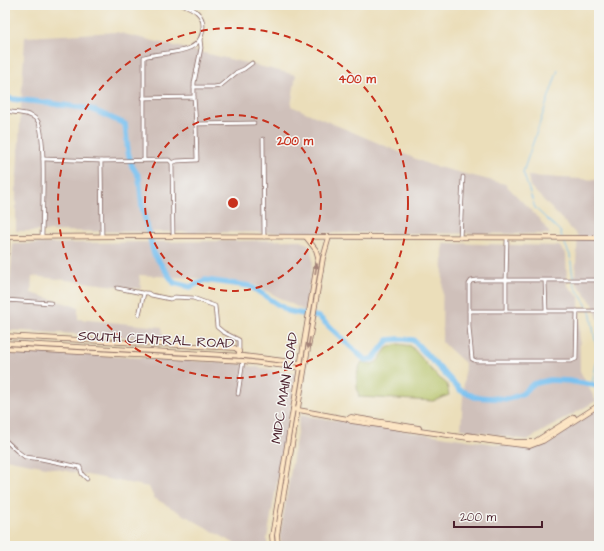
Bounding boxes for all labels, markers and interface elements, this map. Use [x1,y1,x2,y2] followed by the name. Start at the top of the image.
[338,71,376,88] text: 400 m
[276,133,314,150] text: 200 m
[226,196,240,210] centre of rings
[313,262,319,275] one-way arrow
[77,326,235,354] street label: SOUTH CENTRAL ROAD
[266,331,304,445] street label: MIDC MAIN ROAD
[306,337,312,349] one-way arrow
[454,503,542,529] scale bar
[460,509,497,526] text: 200 m

